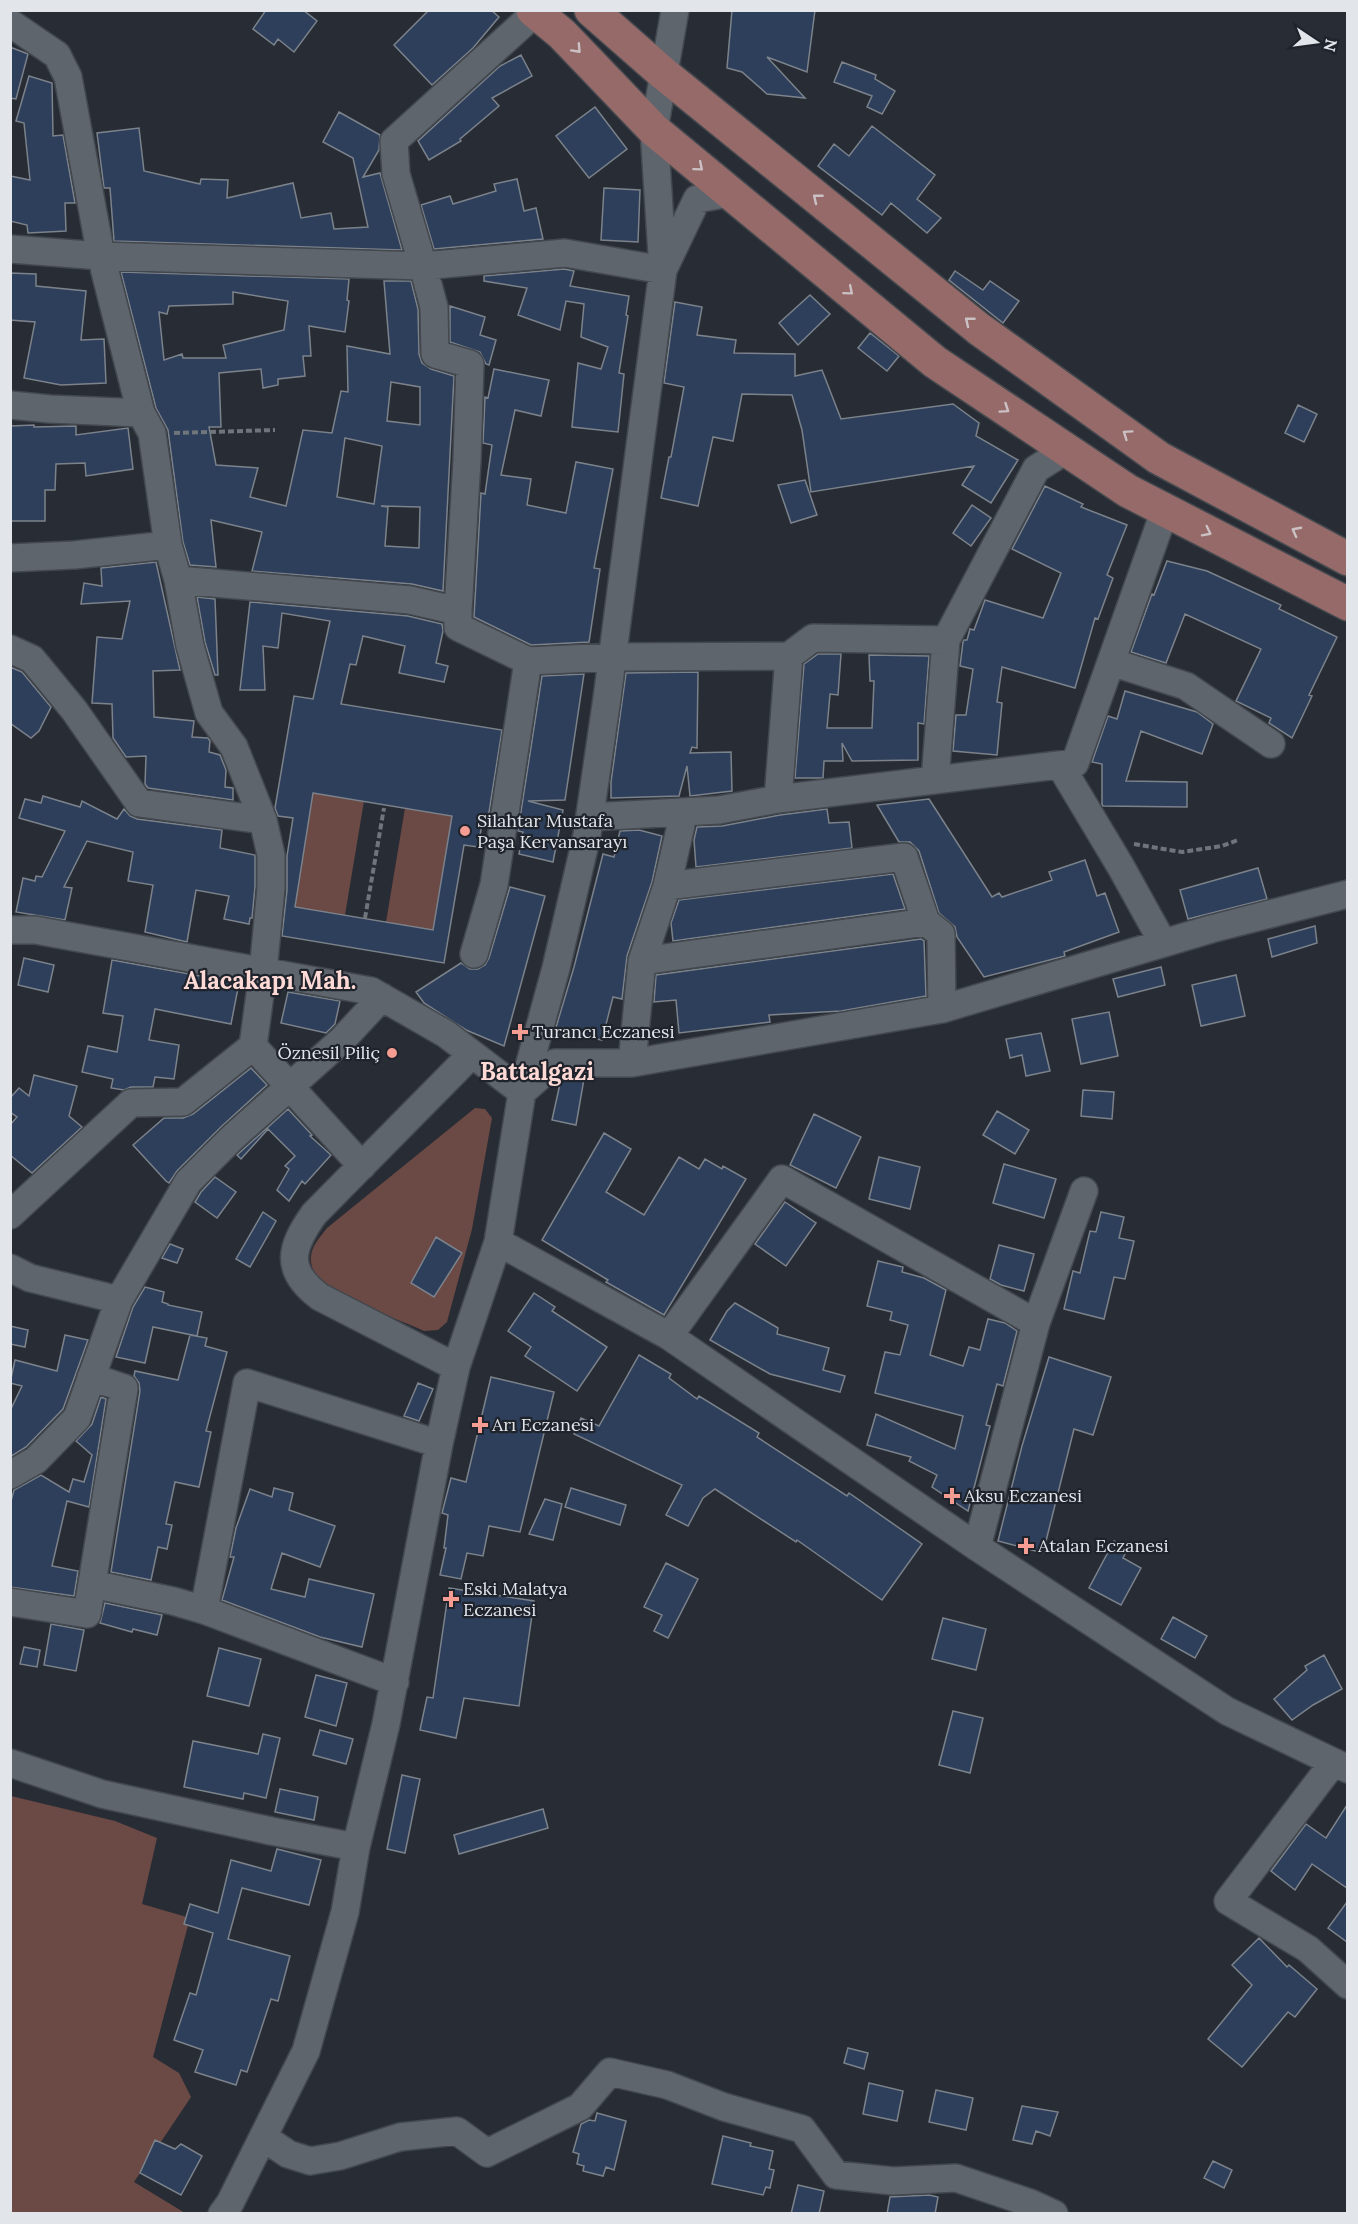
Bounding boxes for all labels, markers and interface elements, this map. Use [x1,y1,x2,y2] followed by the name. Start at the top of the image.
[1286,12,1346,72] north arrow
[1319,37,1342,54] text: N
[570,43,581,53] one-way arrow
[692,160,703,171] one-way arrow
[813,194,824,205] one-way arrow
[842,284,853,295] one-way arrow
[965,317,976,328] one-way arrow
[998,402,1009,413] one-way arrow
[1123,431,1134,442] one-way arrow
[1201,525,1211,536] one-way arrow
[1292,527,1302,538] one-way arrow
[477,809,627,853] place label: Silahtar Mustafa Paşa Kervansarayı
[458,824,472,838] marker: Silahtar Mustafa Paşa Kervansarayı
[184,965,356,996] district label: Alacakapı Mah.
[532,1020,675,1043] place label: Turancı Eczanesi
[513,1025,527,1039] marker: Turancı Eczanesi
[277,1041,380,1064] place label: Öznesil Piliç
[385,1046,399,1060] marker: Öznesil Piliç
[480,1056,594,1087] district label: Battalgazi
[491,1413,594,1436] place label: Arı Eczanesi
[473,1418,487,1432] marker: Arı Eczanesi
[963,1484,1082,1507] place label: Aksu Eczanesi
[945,1489,959,1503] marker: Aksu Eczanesi
[1037,1534,1168,1557] place label: Atalan Eczanesi
[1019,1539,1033,1553] marker: Atalan Eczanesi
[463,1577,568,1621] place label: Eski Malatya Eczanesi
[444,1592,458,1606] marker: Eski Malatya Eczanesi

